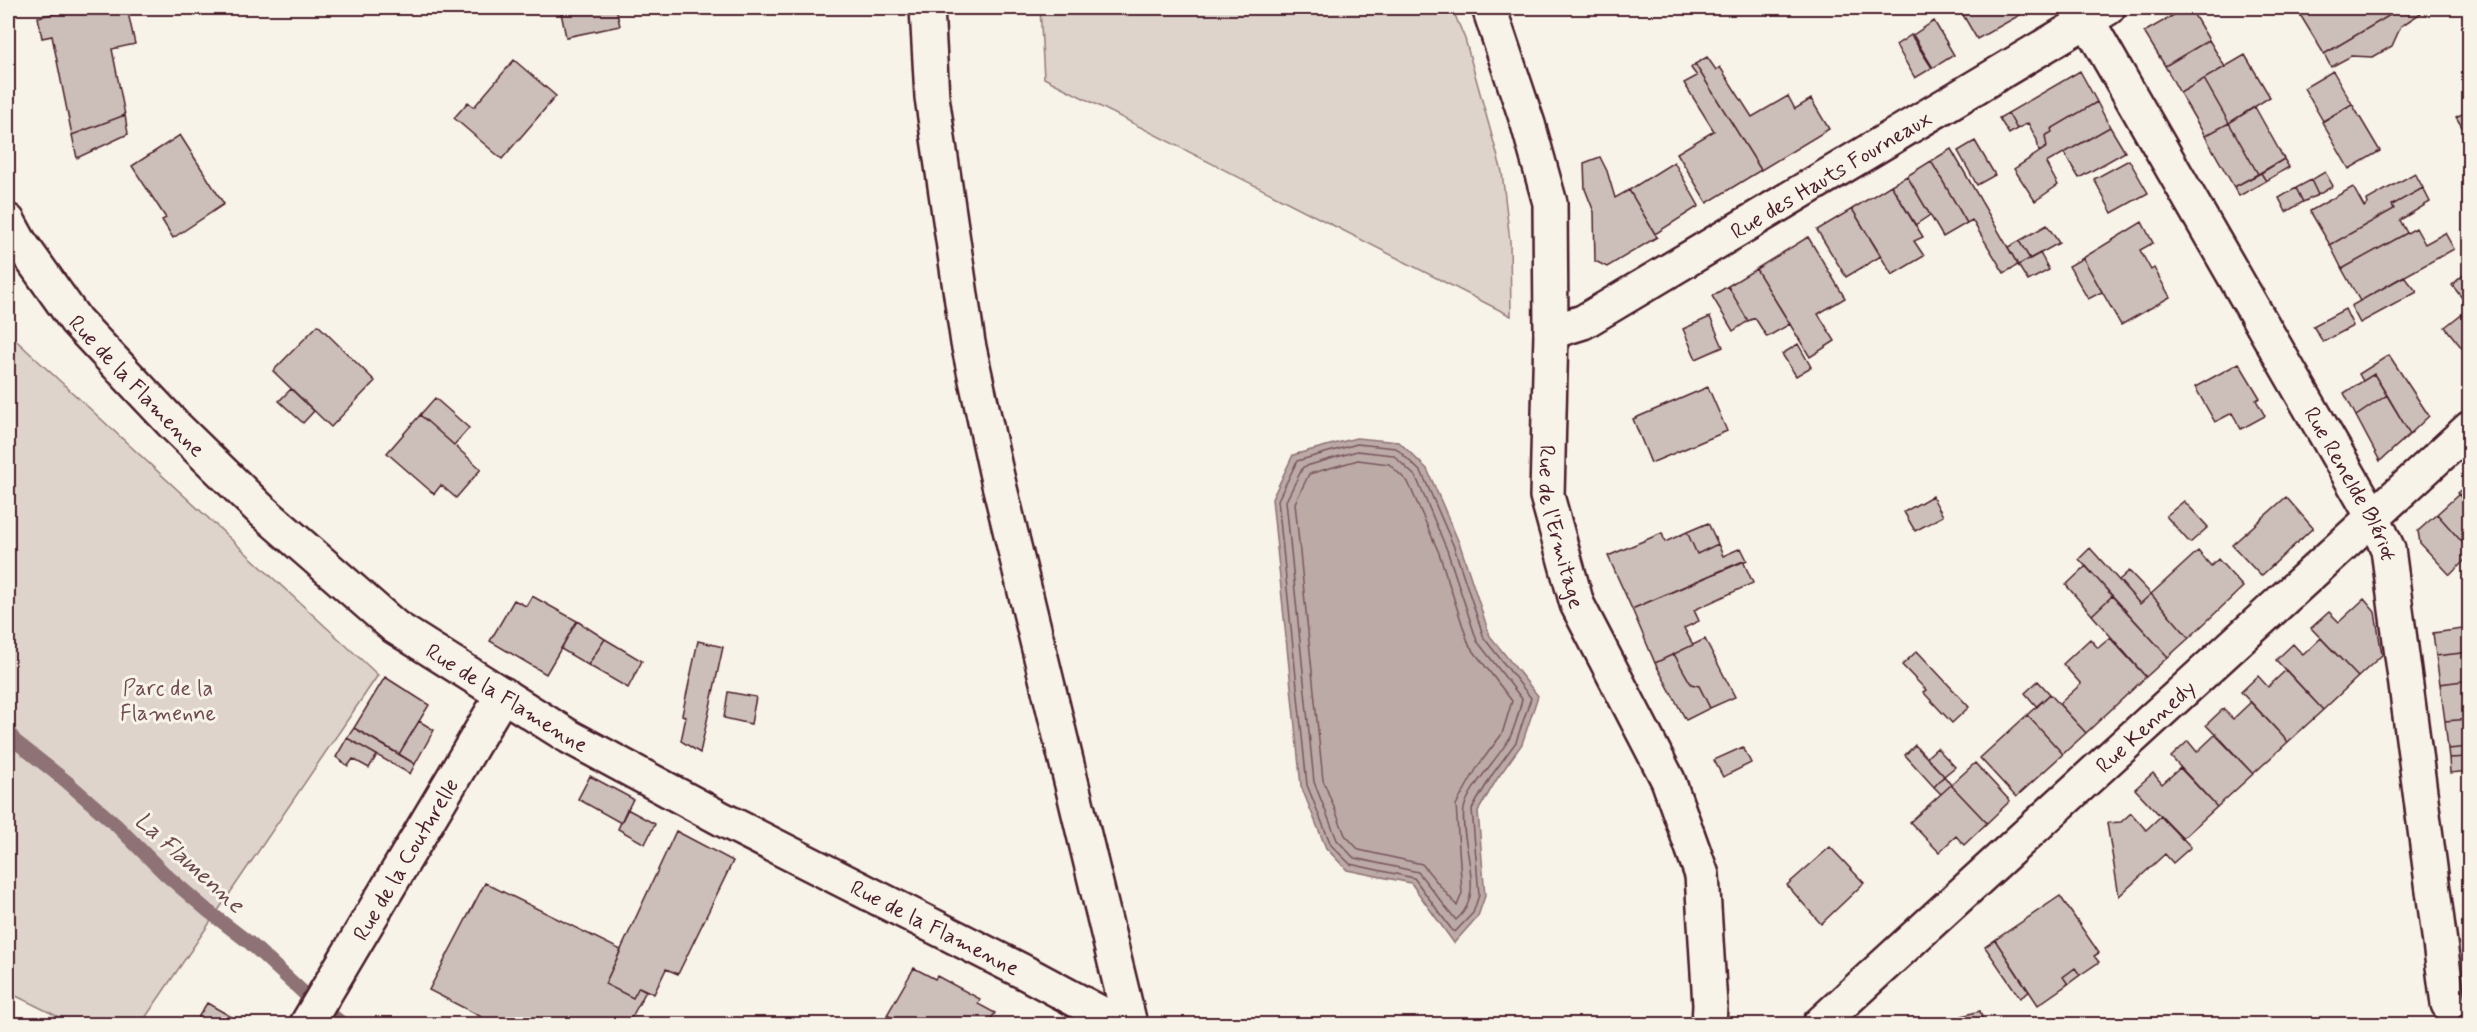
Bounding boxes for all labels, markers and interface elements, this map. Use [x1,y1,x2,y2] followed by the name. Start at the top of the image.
[1726,105,1938,246] street label: Rue des Hauts Fourneaux
[62,310,210,464] street label: Rue de la Flamenne
[2296,402,2401,562] street label: Rue Renelde Blériot
[1531,445,1590,612] street label: Rue de l'Ermitage
[420,638,592,760] street label: Rue de la Flamenne
[120,675,216,728] park label: Parc de la Flamenne
[2091,675,2202,780] street label: Rue Kennedy
[348,773,466,946] street label: Rue de la Couturelle
[128,806,251,921] water label: La Flamenne
[845,874,1024,983] street label: Rue de la Flamenne

